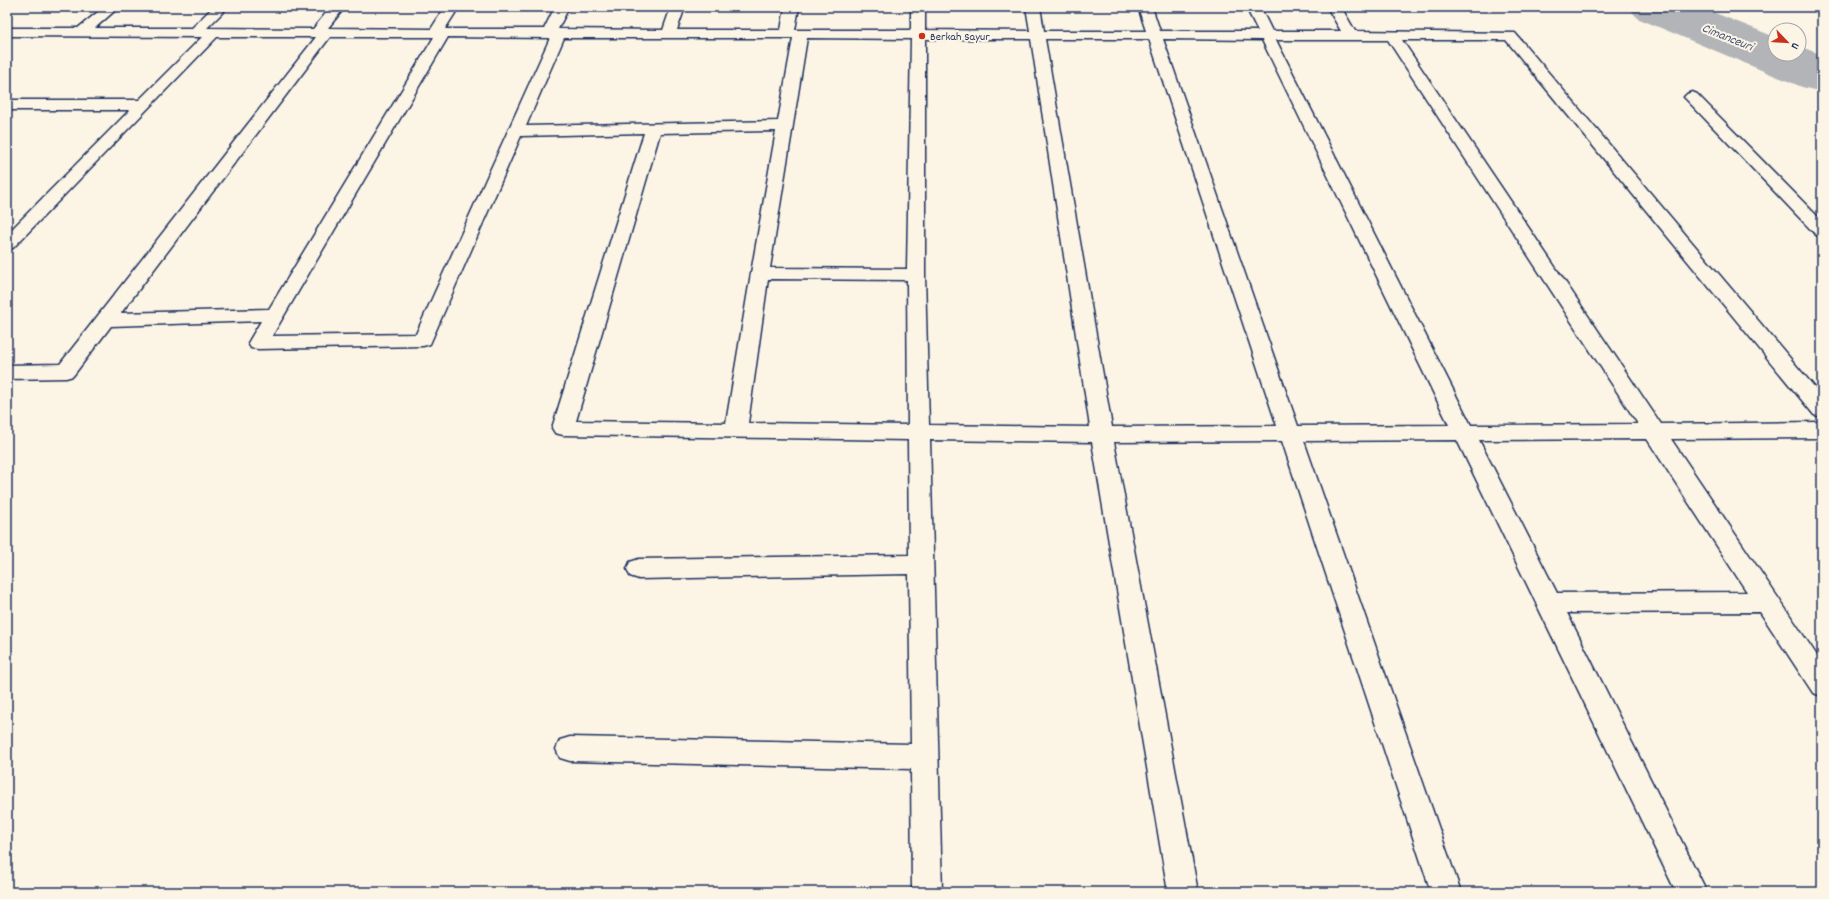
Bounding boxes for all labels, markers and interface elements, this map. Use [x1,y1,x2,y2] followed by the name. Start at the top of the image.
[1699,19,1758,58] water label: Cimanceuri
[1767,22,1807,62] north arrow
[930,29,990,46] place label: Berkah Sayur
[917,31,927,41] marker: Berkah Sayur
[1786,40,1803,51] text: U

